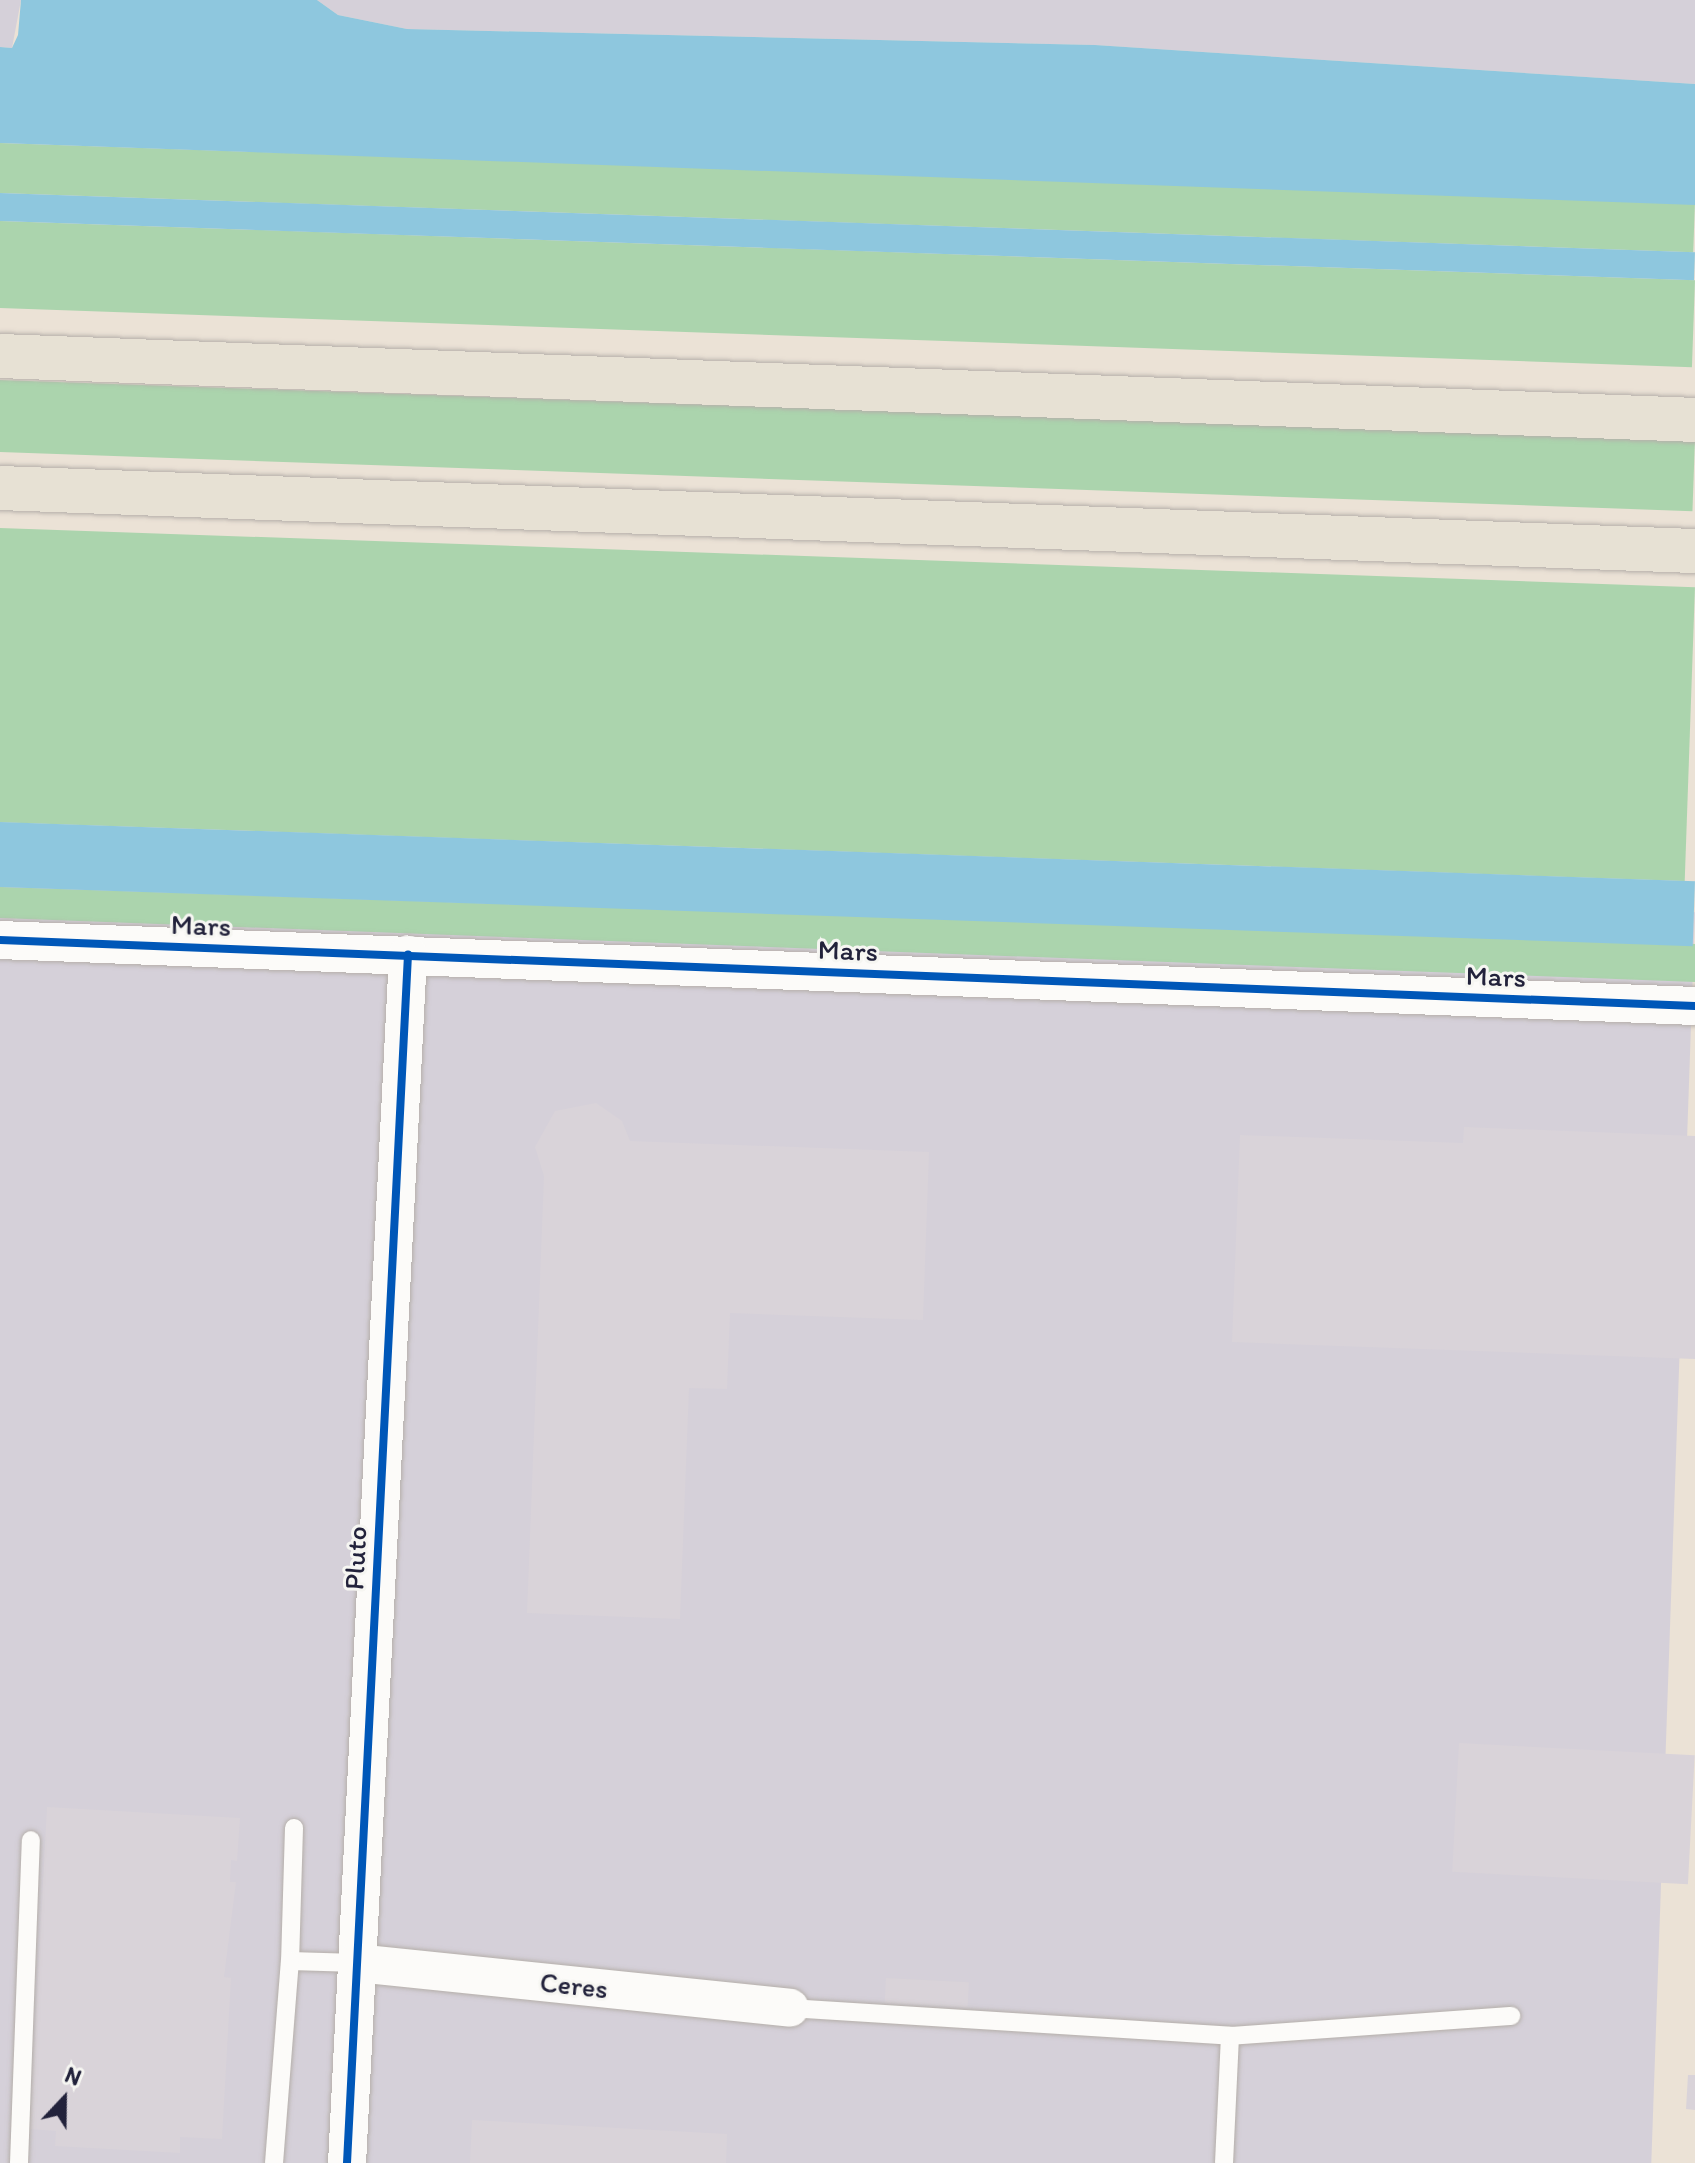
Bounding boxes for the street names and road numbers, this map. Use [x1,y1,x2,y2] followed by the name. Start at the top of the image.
[170,907,232,943] street label: Mars
[817,932,879,968] street label: Mars
[1465,958,1527,994] street label: Mars
[337,1525,373,1591] street label: Pluto
[538,1965,610,2005] street label: Ceres

